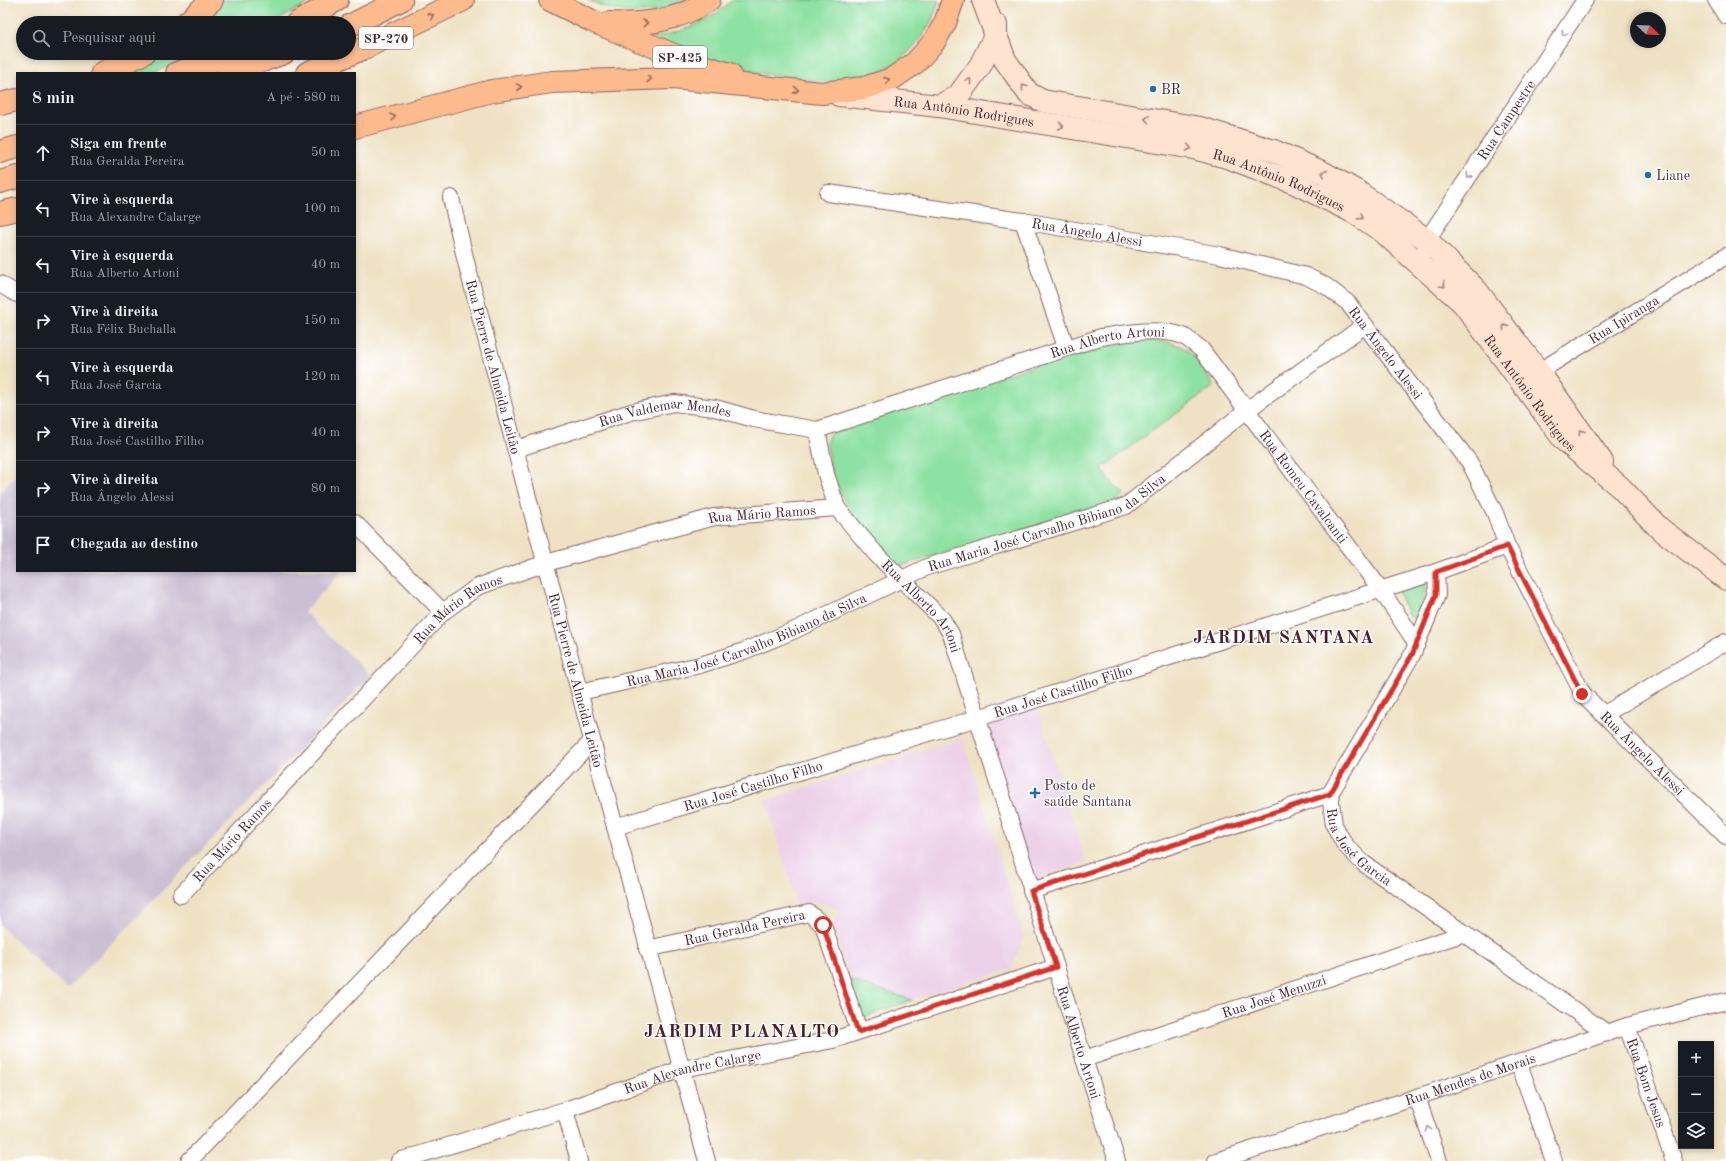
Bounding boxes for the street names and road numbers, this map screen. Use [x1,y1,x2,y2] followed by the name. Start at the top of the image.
[359,27,413,49] road number: SP-270
[653,46,707,68] road number: SP-425
[1476,78,1538,163] street label: Rua Campestre
[893,95,1035,130] street label: Rua Antônio Rodrigues
[1211,148,1347,215] street label: Rua Antônio Rodrigues
[1030,217,1144,250] street label: Rua Ângelo Alessi
[463,278,522,456] street label: Rua Pierre de Almeida Leitão
[1587,293,1662,347] street label: Rua Ipiranga
[1345,304,1425,402] street label: Rua Ângelo Alessi
[1049,325,1166,361] street label: Rua Alberto Artoni
[1481,332,1578,454] street label: Rua Antônio Rodrigues
[597,397,733,430] street label: Rua Valdemar Mendes
[1256,428,1350,546] street label: Rua Romeu Cavalcanti
[926,472,1168,574] street label: Rua Maria José Carvalho Bibiano da Silva
[706,504,816,526] street label: Rua Mário Ramos
[878,558,962,654] street label: Rua Alberto Artoni
[411,573,505,647] street label: Rua Mário Ramos
[546,591,605,769] street label: Rua Pierre de Almeida Leitão
[625,591,869,689] street label: Rua Maria José Carvalho Bibiano da Silva
[992,663,1134,721] street label: Rua José Castilho Filho
[1597,709,1687,798] street label: Rua Ângelo Alessi
[682,759,824,814] street label: Rua José Castilho Filho
[191,796,275,885] street label: Rua Mário Ramos
[1324,807,1394,889] street label: Rua José Garcia
[683,908,807,949] street label: Rua Geralda Pereira
[1220,973,1328,1021] street label: Rua José Menuzzi
[1054,984,1103,1101] street label: Rua Alberto Artoni
[1624,1036,1668,1130] street label: Rua Bom Jesus
[622,1048,762,1097] street label: Rua Alexandre Calarge
[1403,1051,1537,1108] street label: Rua Mendes de Morais

